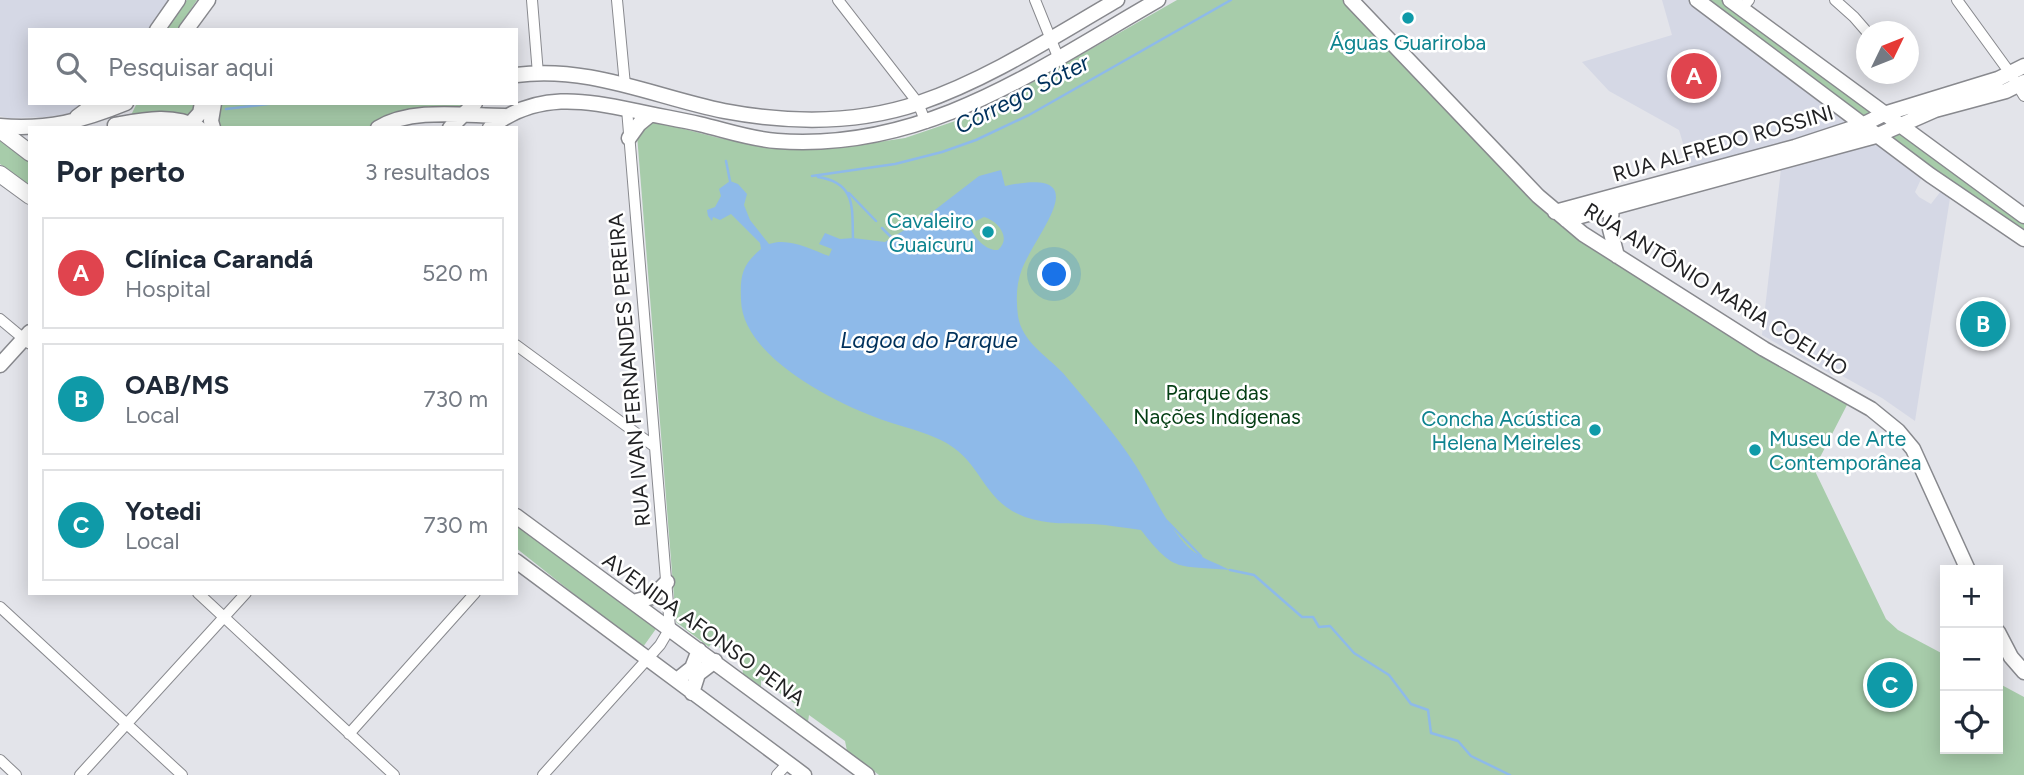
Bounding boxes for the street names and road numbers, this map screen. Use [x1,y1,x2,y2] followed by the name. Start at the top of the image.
[1610,100,1836,186] street label: RUA ALFREDO ROSSINI
[1580,197,1852,381] street label: RUA ANTÔNIO MARIA COELHO
[603,212,655,528] street label: RUA IVAN FERNANDES PEREIRA
[598,547,810,711] street label: AVENIDA AFONSO PENA

